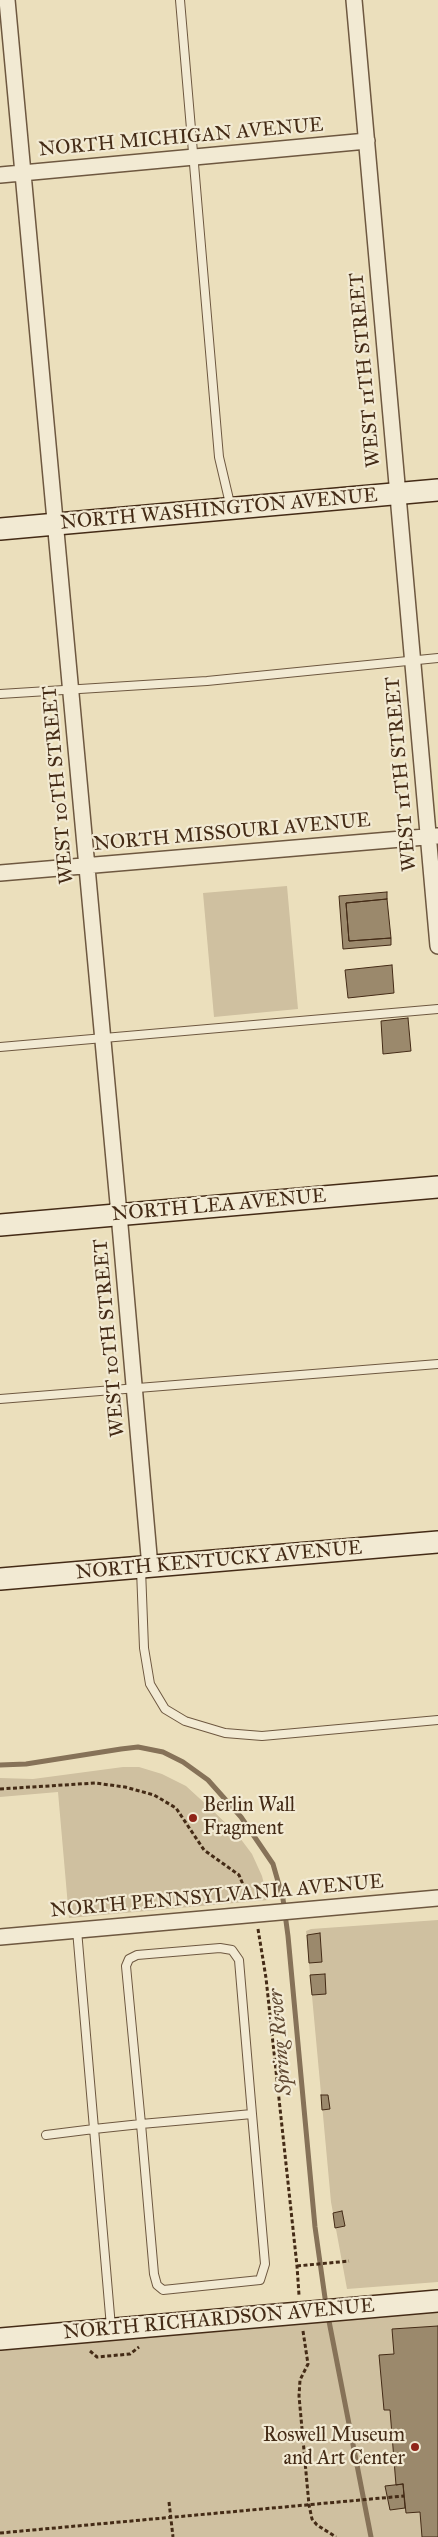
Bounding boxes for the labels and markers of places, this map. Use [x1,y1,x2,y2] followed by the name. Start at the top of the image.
[203,1794,295,1841] place label: Berlin Wall Fragment
[187,1812,199,1824] marker: Berlin Wall Fragment
[263,2424,405,2471] place label: Roswell Museum and Art Center
[409,2441,421,2453] marker: Roswell Museum and Art Center

